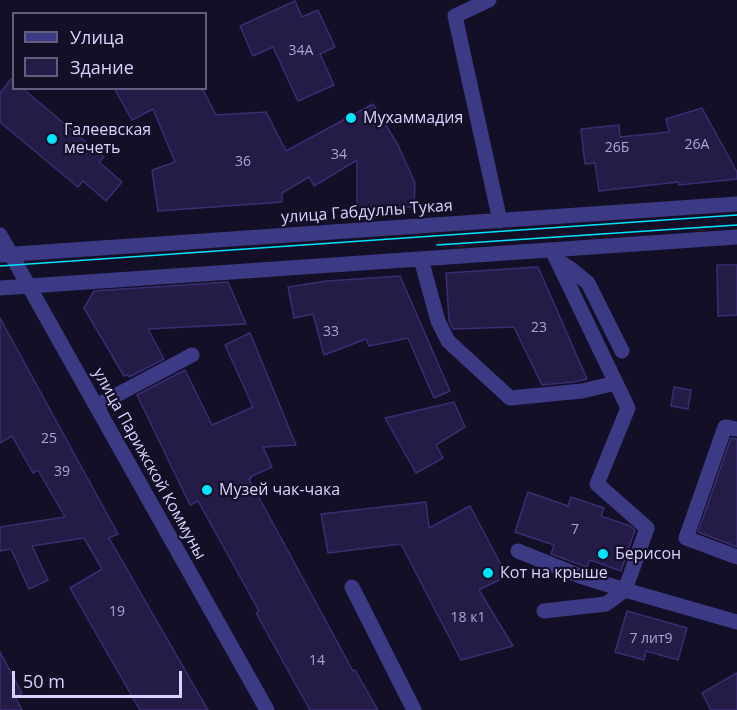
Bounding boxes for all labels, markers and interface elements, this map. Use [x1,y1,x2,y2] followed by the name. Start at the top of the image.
[12,12,207,90] legend
[70,25,124,49] text: Улица
[289,43,313,59] house number: 34А
[70,55,134,79] text: Здание
[363,108,463,128] place label: Мухаммадия
[344,111,358,125] marker: Мухаммадия
[64,120,151,158] place label: Галеевская мечеть
[45,132,59,146] marker: Галеевская мечеть
[685,137,709,153] house number: 26А
[605,140,629,156] house number: 26Б
[331,147,347,163] house number: 34
[235,154,251,170] house number: 36
[281,196,453,228] street label: улица Габдуллы Тукая
[531,320,547,336] house number: 23
[323,324,339,340] house number: 33
[88,365,210,563] street label: улица Парижской Коммуны
[41,431,57,447] house number: 25
[54,464,70,480] house number: 39
[219,480,340,500] place label: Музей чак-чака
[200,483,214,497] marker: Музей чак-чака
[571,522,579,538] house number: 7
[615,544,681,564] place label: Берисон
[596,547,610,561] marker: Берисон
[500,563,608,583] place label: Кот на крыше
[481,566,495,580] marker: Кот на крыше
[109,604,125,620] house number: 19
[451,610,485,626] house number: 18 к1
[629,631,673,647] house number: 7 лит9
[309,653,325,669] house number: 14
[15,659,184,697] scale bar
[23,669,65,693] text: 50 m

